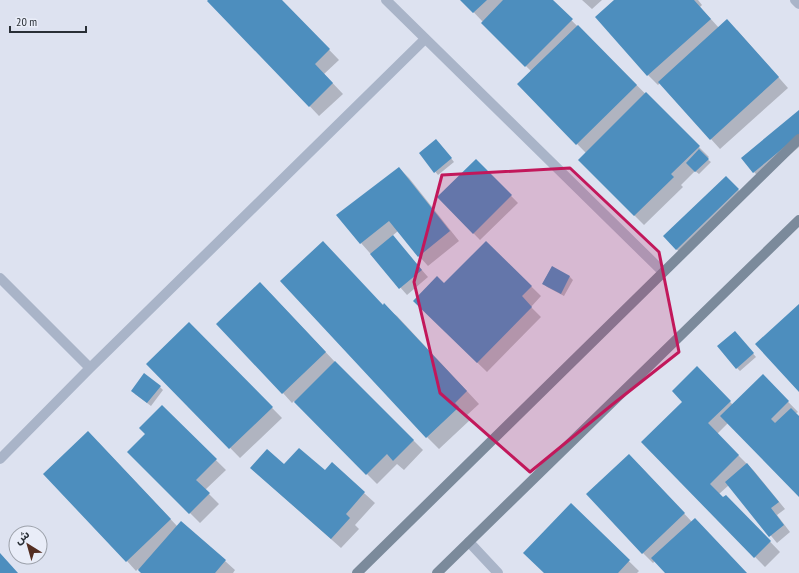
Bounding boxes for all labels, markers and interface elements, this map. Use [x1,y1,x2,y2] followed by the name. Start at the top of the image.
[10,8,86,34] scale bar
[16,14,37,29] text: 20 m
[8,525,48,565] north arrow
[12,527,32,547] text: ش

